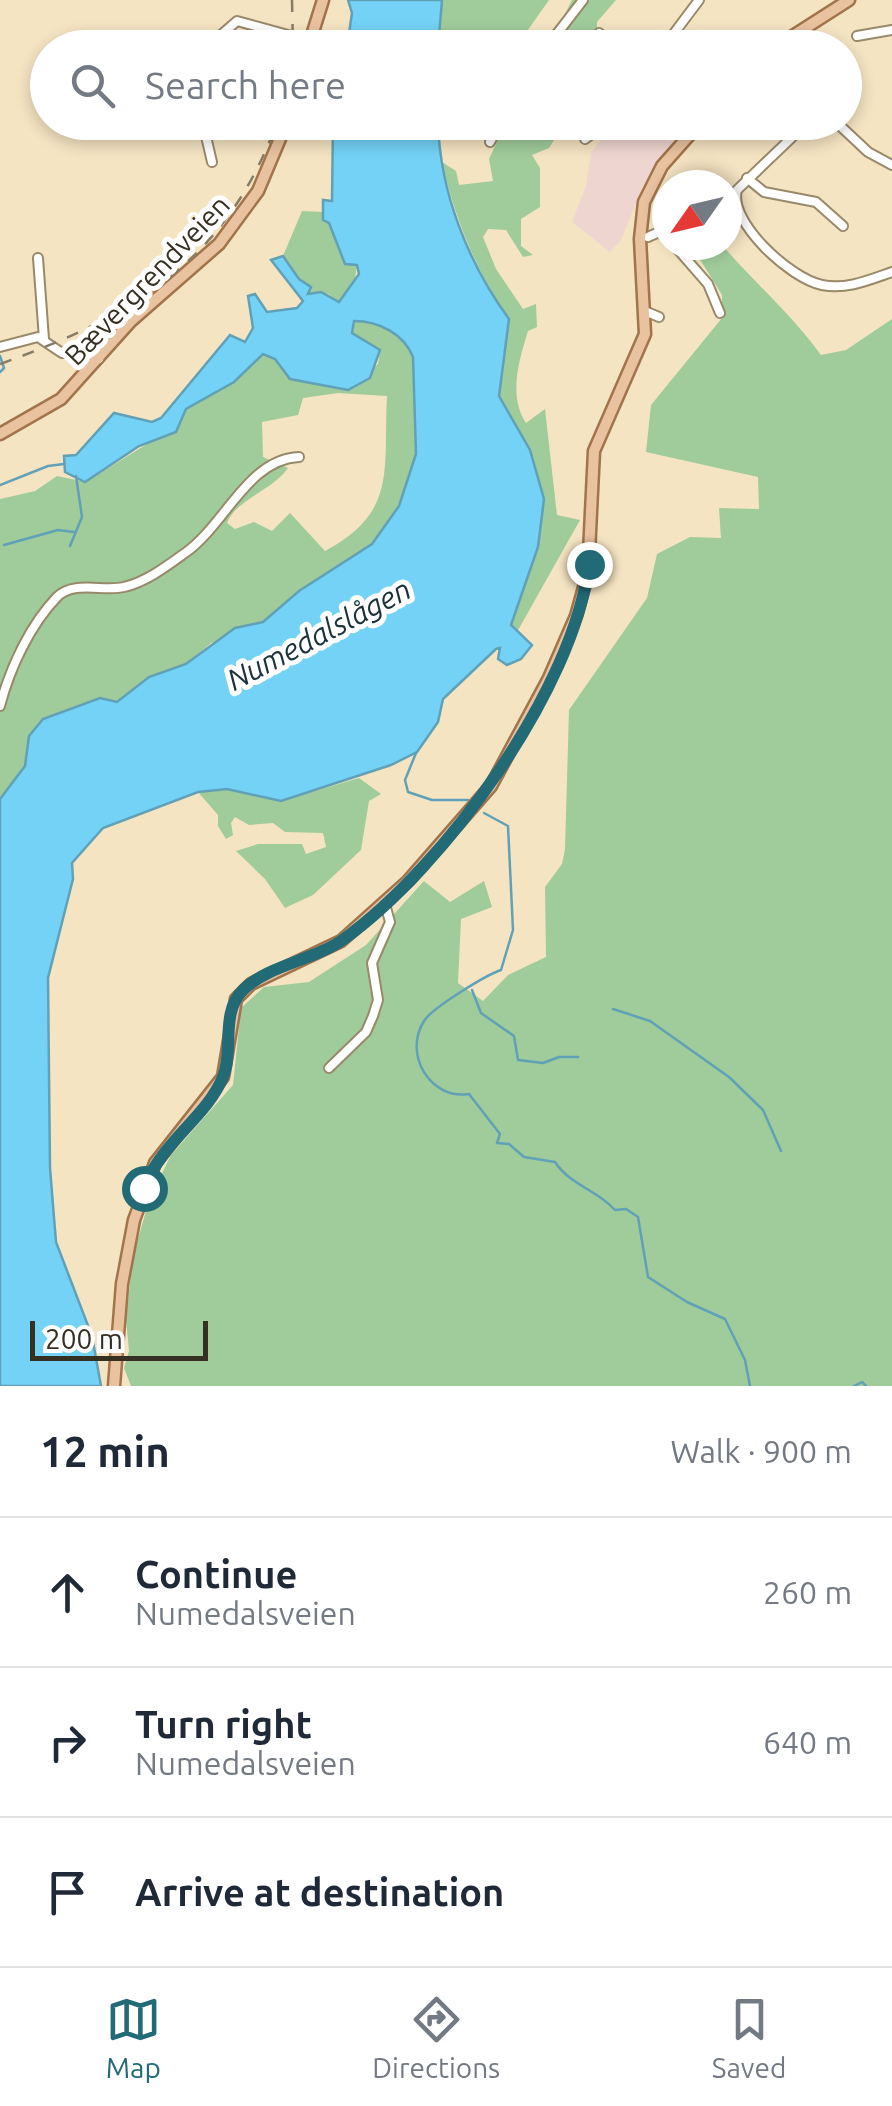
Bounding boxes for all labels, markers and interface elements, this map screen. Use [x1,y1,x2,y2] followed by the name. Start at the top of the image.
[30,30,862,140] search box
[65,58,120,113] icon: search
[145,64,346,106] text: Search here
[652,170,742,260] north arrow
[58,189,235,371] street label: Bævergrendveien
[567,542,613,588] route end
[221,571,416,697] water label: Numedalslågen
[122,1166,168,1212] route start
[30,1316,208,1360] scale bar
[45,1323,123,1354] text: 200 m
[40,1428,170,1475] text: 12 min
[670,1433,852,1469] text: Walk · 900 m
[135,1553,297,1595] text: Continue
[40,1565,95,1620] icon: ahead
[763,1574,852,1610] text: 260 m
[135,1595,356,1631] text: Numedalsveien
[135,1703,312,1745] text: Turn right
[40,1715,95,1770] icon: right
[763,1724,852,1760] text: 640 m
[135,1745,356,1781] text: Numedalsveien
[40,1865,95,1920] icon: arrive
[135,1871,504,1913] text: Arrive at destination
[106,1992,161,2083] tab: Map
[372,1992,500,2083] tab: Directions
[712,1992,786,2083] tab: Saved

